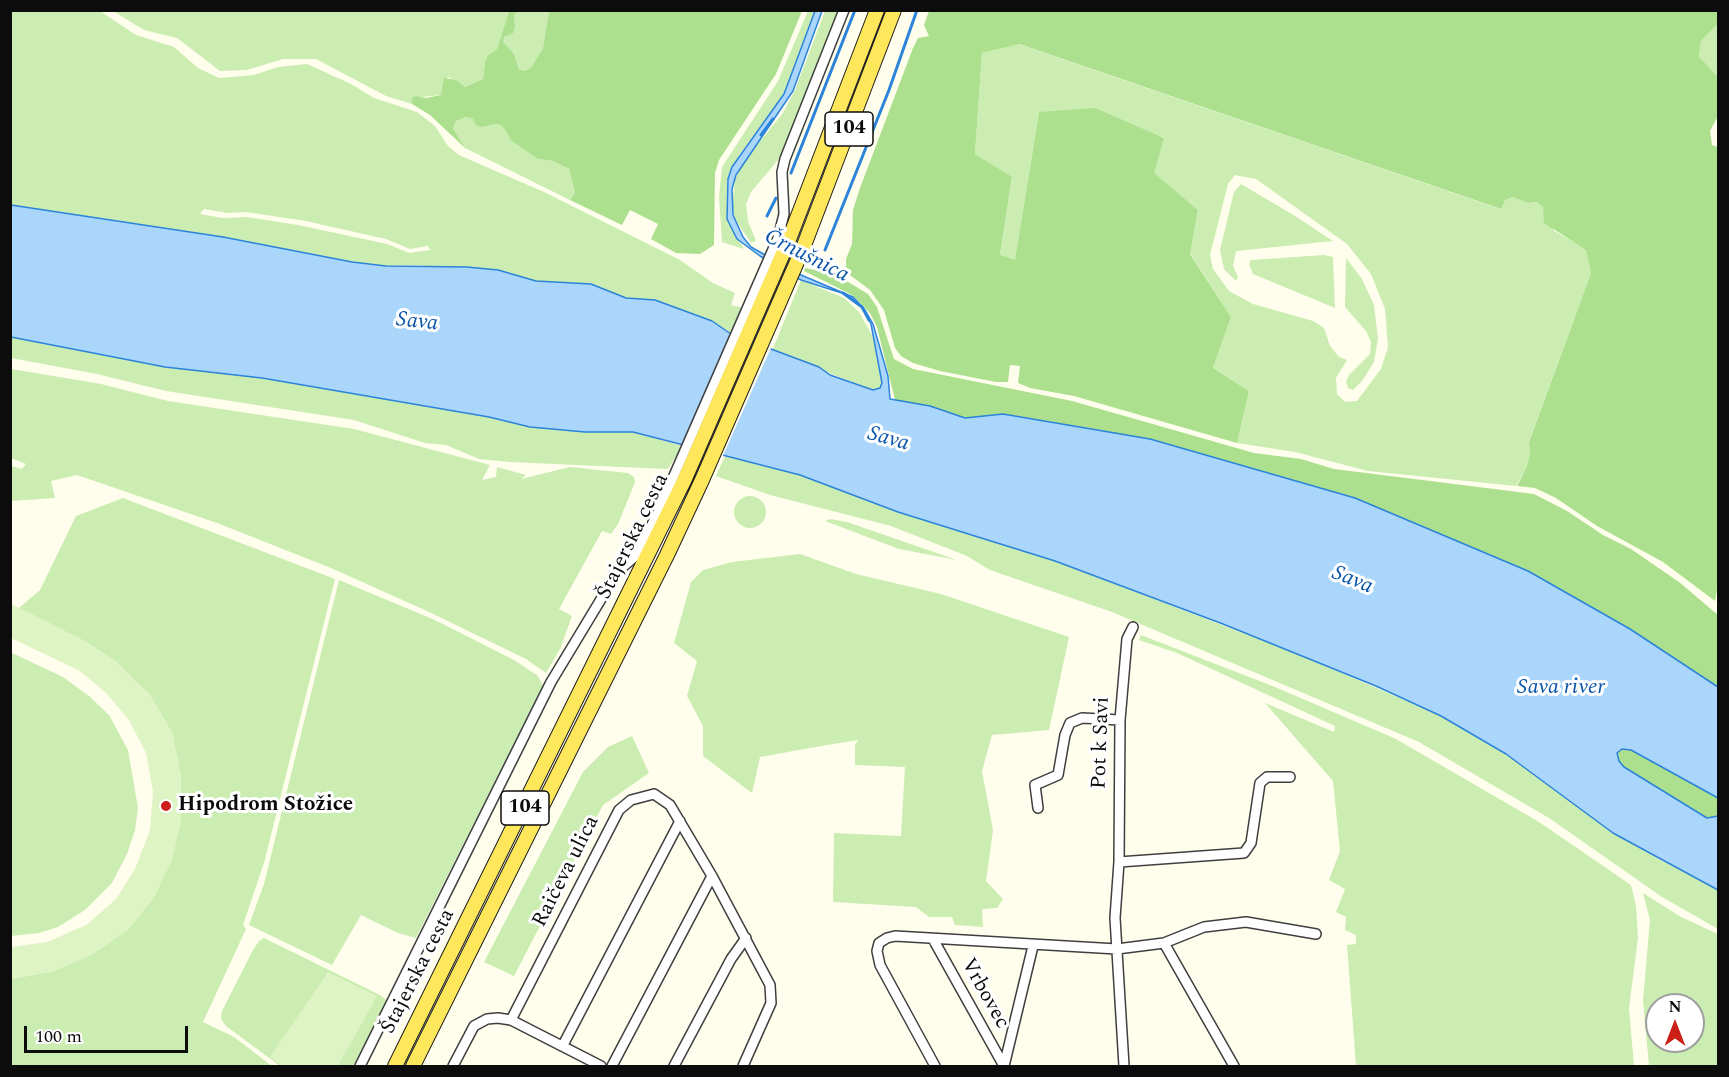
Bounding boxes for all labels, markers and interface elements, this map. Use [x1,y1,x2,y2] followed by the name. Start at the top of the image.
[825,112,873,146] road number: 104
[759,224,853,290] water label: Črnušnica
[395,308,439,338] water label: Sava
[864,422,912,458] water label: Sava
[593,470,675,604] street label: Štajerska cesta
[1328,561,1376,601] water label: Sava
[1517,676,1605,702] water label: Sava river
[1088,696,1116,790] street label: Pot k Savi
[501,791,549,825] road number: 104
[178,793,353,819] place label: Hipodrom Stožice
[159,799,173,813] marker: Hipodrom Stožice
[528,812,606,932] street label: Raičeva ulica
[377,905,461,1039] street label: Štajerska cesta
[954,954,1014,1034] street label: Vrbovec
[1645,993,1705,1053] north arrow
[1668,995,1682,1019] text: N
[27,1014,190,1052] scale bar
[35,1023,82,1050] text: 100 m

